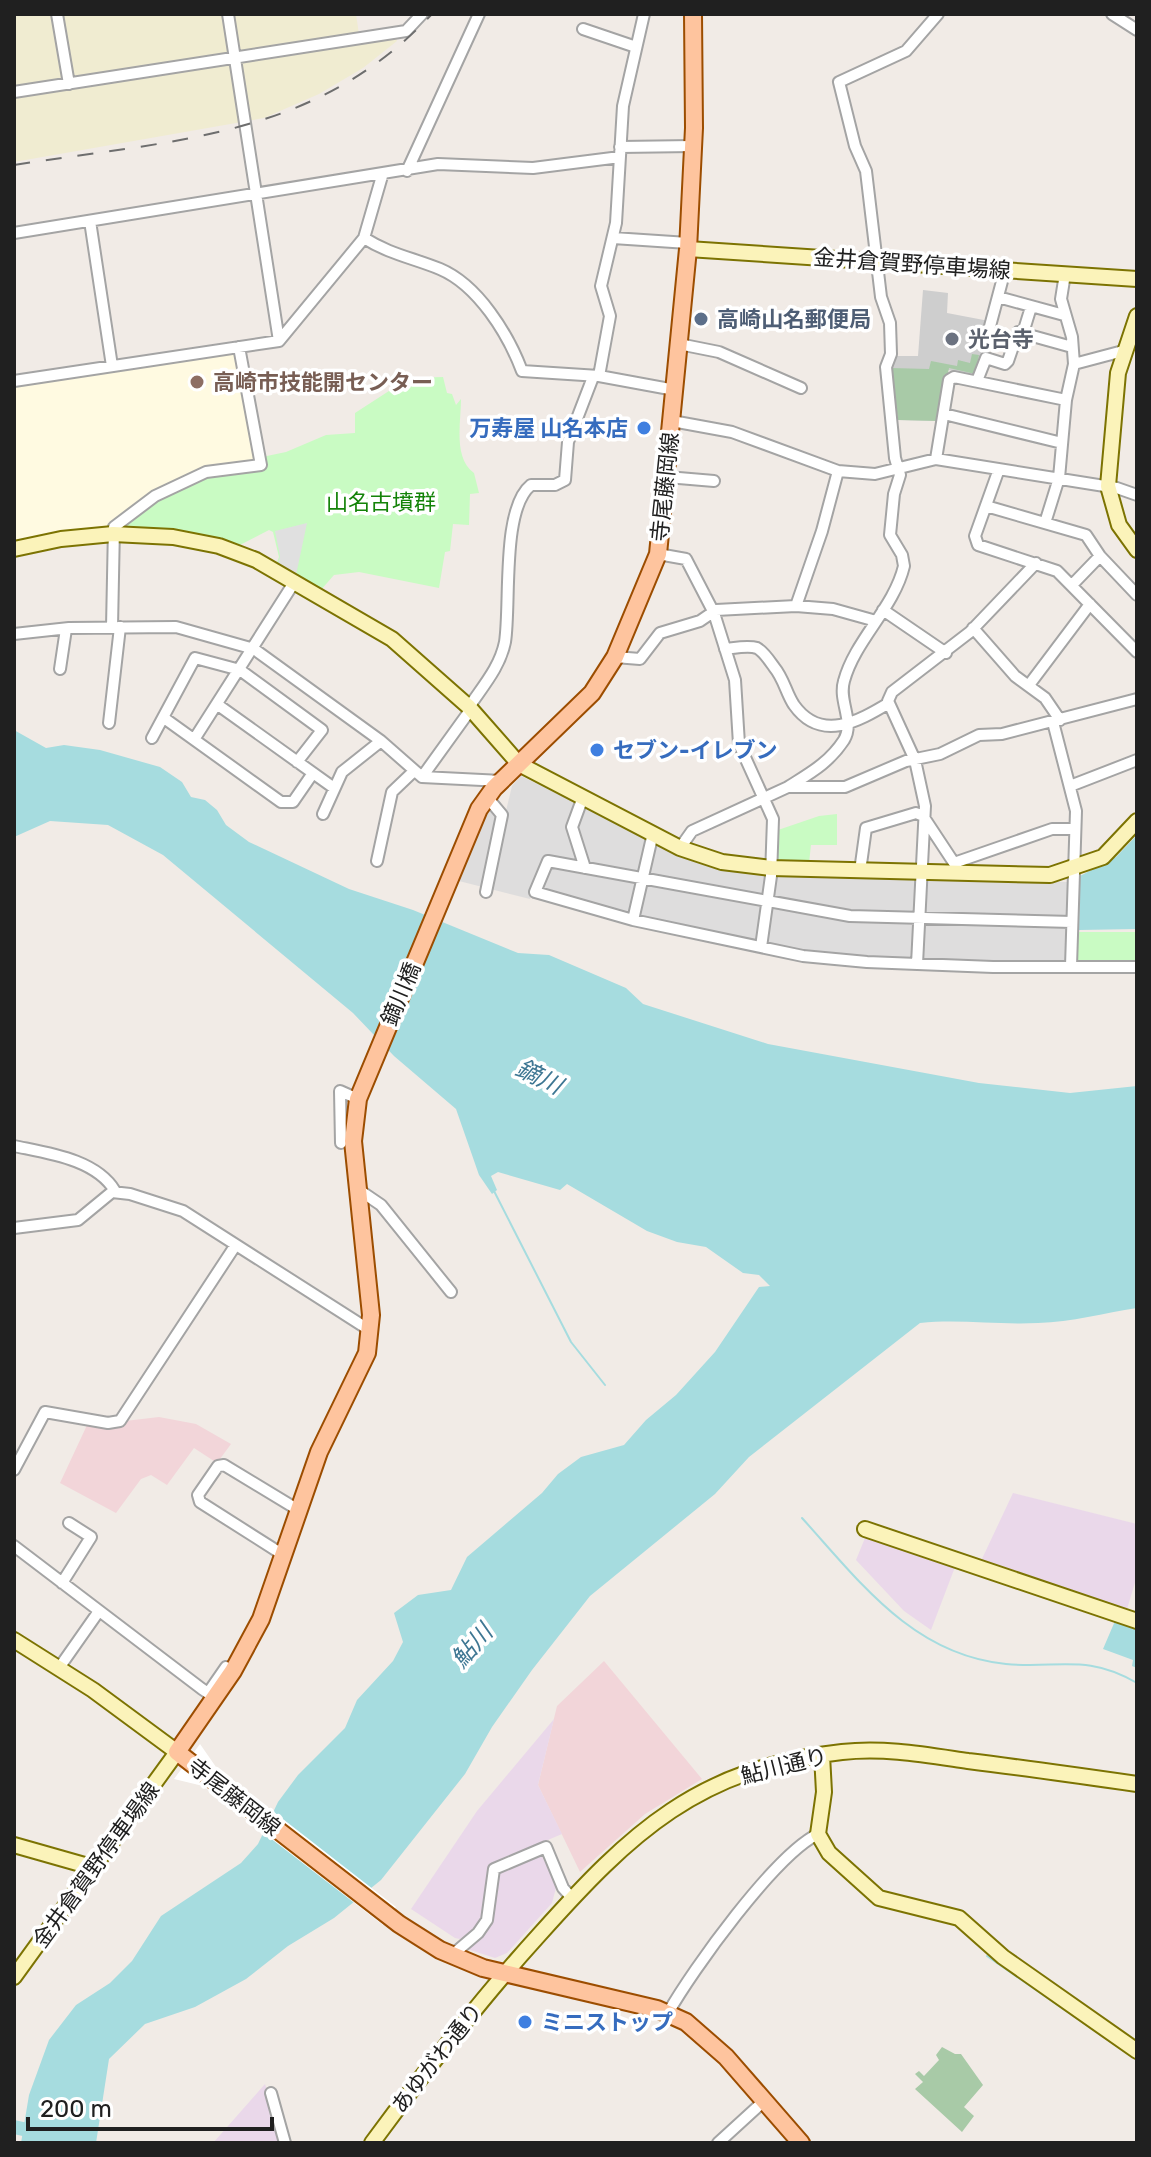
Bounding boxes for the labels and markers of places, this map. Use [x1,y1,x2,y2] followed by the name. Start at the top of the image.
[717,306,871,333] place label: 高崎山名郵便局
[692,310,710,328] marker: 高崎山名郵便局
[968,326,1034,353] place label: 光台寺
[943,330,961,348] marker: 光台寺
[213,369,433,396] place label: 高崎市技能開センター
[188,373,206,391] marker: 高崎市技能開センター
[469,415,628,442] place label: 万寿屋 山名本店
[635,419,653,437] marker: 万寿屋 山名本店
[613,737,778,764] place label: セブン-イレブン
[588,741,606,759] marker: セブン-イレブン
[541,2009,673,2036] place label: ミニストップ
[516,2013,534,2031] marker: ミニストップ

